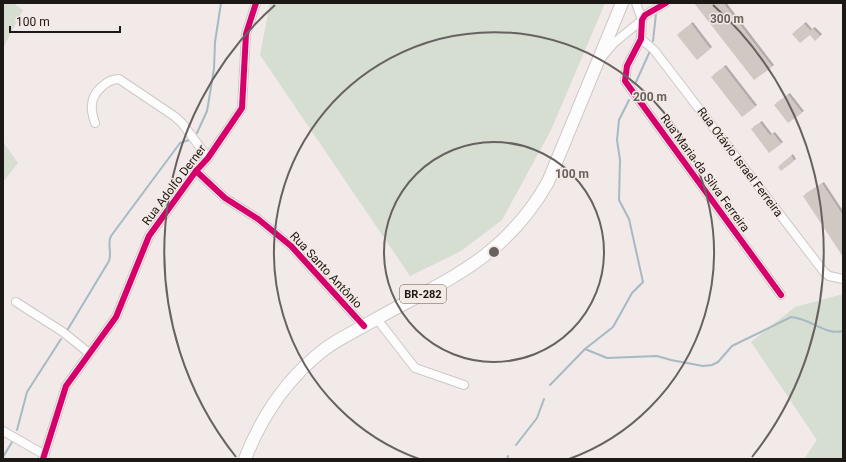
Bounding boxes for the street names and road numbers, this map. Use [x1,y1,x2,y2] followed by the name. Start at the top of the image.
[694,105,786,219] street label: Rua Otávio Israel Ferreira
[658,111,752,235] street label: Rua Maria da Silva Ferreira
[139,142,209,228] street label: Rua Adolfo Derner
[287,229,365,311] street label: Rua Santo Antônio
[400,285,446,303] road number: BR-282

